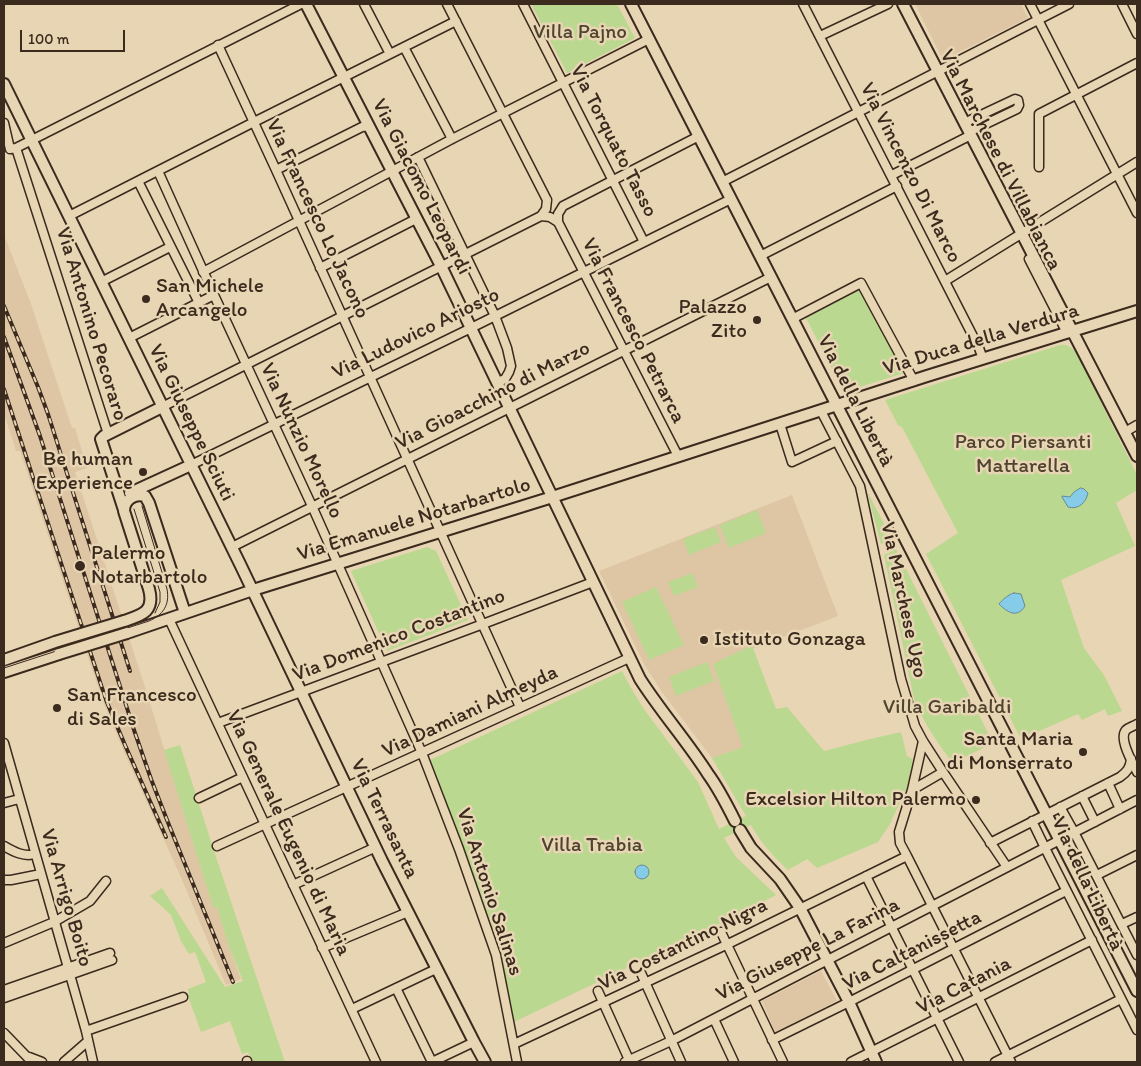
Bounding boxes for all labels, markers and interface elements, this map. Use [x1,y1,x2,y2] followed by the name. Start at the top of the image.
[22,20,128,52] scale bar
[533,20,627,46] park label: Villa Pajno
[28,30,69,48] text: 100 m
[933,46,1067,274] street label: Via Marchese di Villabianca
[564,60,662,222] street label: Via Torquato Tasso
[854,79,966,267] street label: Via Vincenzo Di Marco
[366,95,476,279] street label: Via Giacomo Leopardi
[260,115,374,323] street label: Via Francesco Lo Jacono
[50,224,132,424] street label: Via Antonino Pecoraro
[575,234,691,428] street label: Via Francesco Petrarca
[156,274,264,324] place label: San Michele Arcangelo
[328,283,504,385] street label: Via Ludovico Ariosto
[140,293,152,305] marker: San Michele Arcangelo
[678,295,747,345] place label: Palazzo Zito
[880,298,1082,382] street label: Via Duca della Verdura
[751,314,763,326] marker: Palazzo Zito
[811,331,899,471] street label: Via della Libertà
[391,336,595,456] street label: Via Gioacchino di Marzo
[142,340,240,506] street label: Via Giuseppe Sciuti
[254,359,348,523] street label: Via Nunzio Morello
[955,430,1091,480] park label: Parco Piersanti Mattarella
[36,447,133,497] place label: Be human Experience
[137,466,149,478] marker: Be human Experience
[294,472,534,568] street label: Via Emanuele Notarbartolo
[874,520,932,680] street label: Via Marchese Ugo
[91,541,207,591] place label: Palermo Notarbartolo
[73,559,87,573] marker: Palermo Notarbartolo
[289,584,509,688] street label: Via Domenico Costantino
[714,627,866,653] place label: Istituto Gonzaga
[698,634,710,646] marker: Istituto Gonzaga
[378,660,562,764] street label: Via Damiani Almeyda
[67,683,197,733] place label: San Francesco di Sales
[883,695,1011,721] park label: Villa Garibaldi
[51,702,63,714] marker: San Francesco di Sales
[220,706,356,960] street label: Via Generale Eugenio di Maria
[947,727,1073,777] place label: Santa Maria di Monserrato
[1077,746,1089,758] marker: Santa Maria di Monserrato
[344,755,424,883] street label: Via Terrasanta
[745,787,966,813] place label: Excelsior Hilton Palermo
[970,794,982,806] marker: Excelsior Hilton Palermo
[450,805,528,979] street label: Via Antonio Salinas
[1045,813,1129,955] street label: Via della Libertà
[34,826,98,970] street label: Via Arrigo Boito
[541,833,643,859] park label: Villa Trabia
[594,893,772,997] street label: Via Costantino Nigra
[712,893,904,1007] street label: Via Giuseppe La Farina
[838,905,986,997] street label: Via Caltanissetta
[912,951,1016,1021] street label: Via Catania

